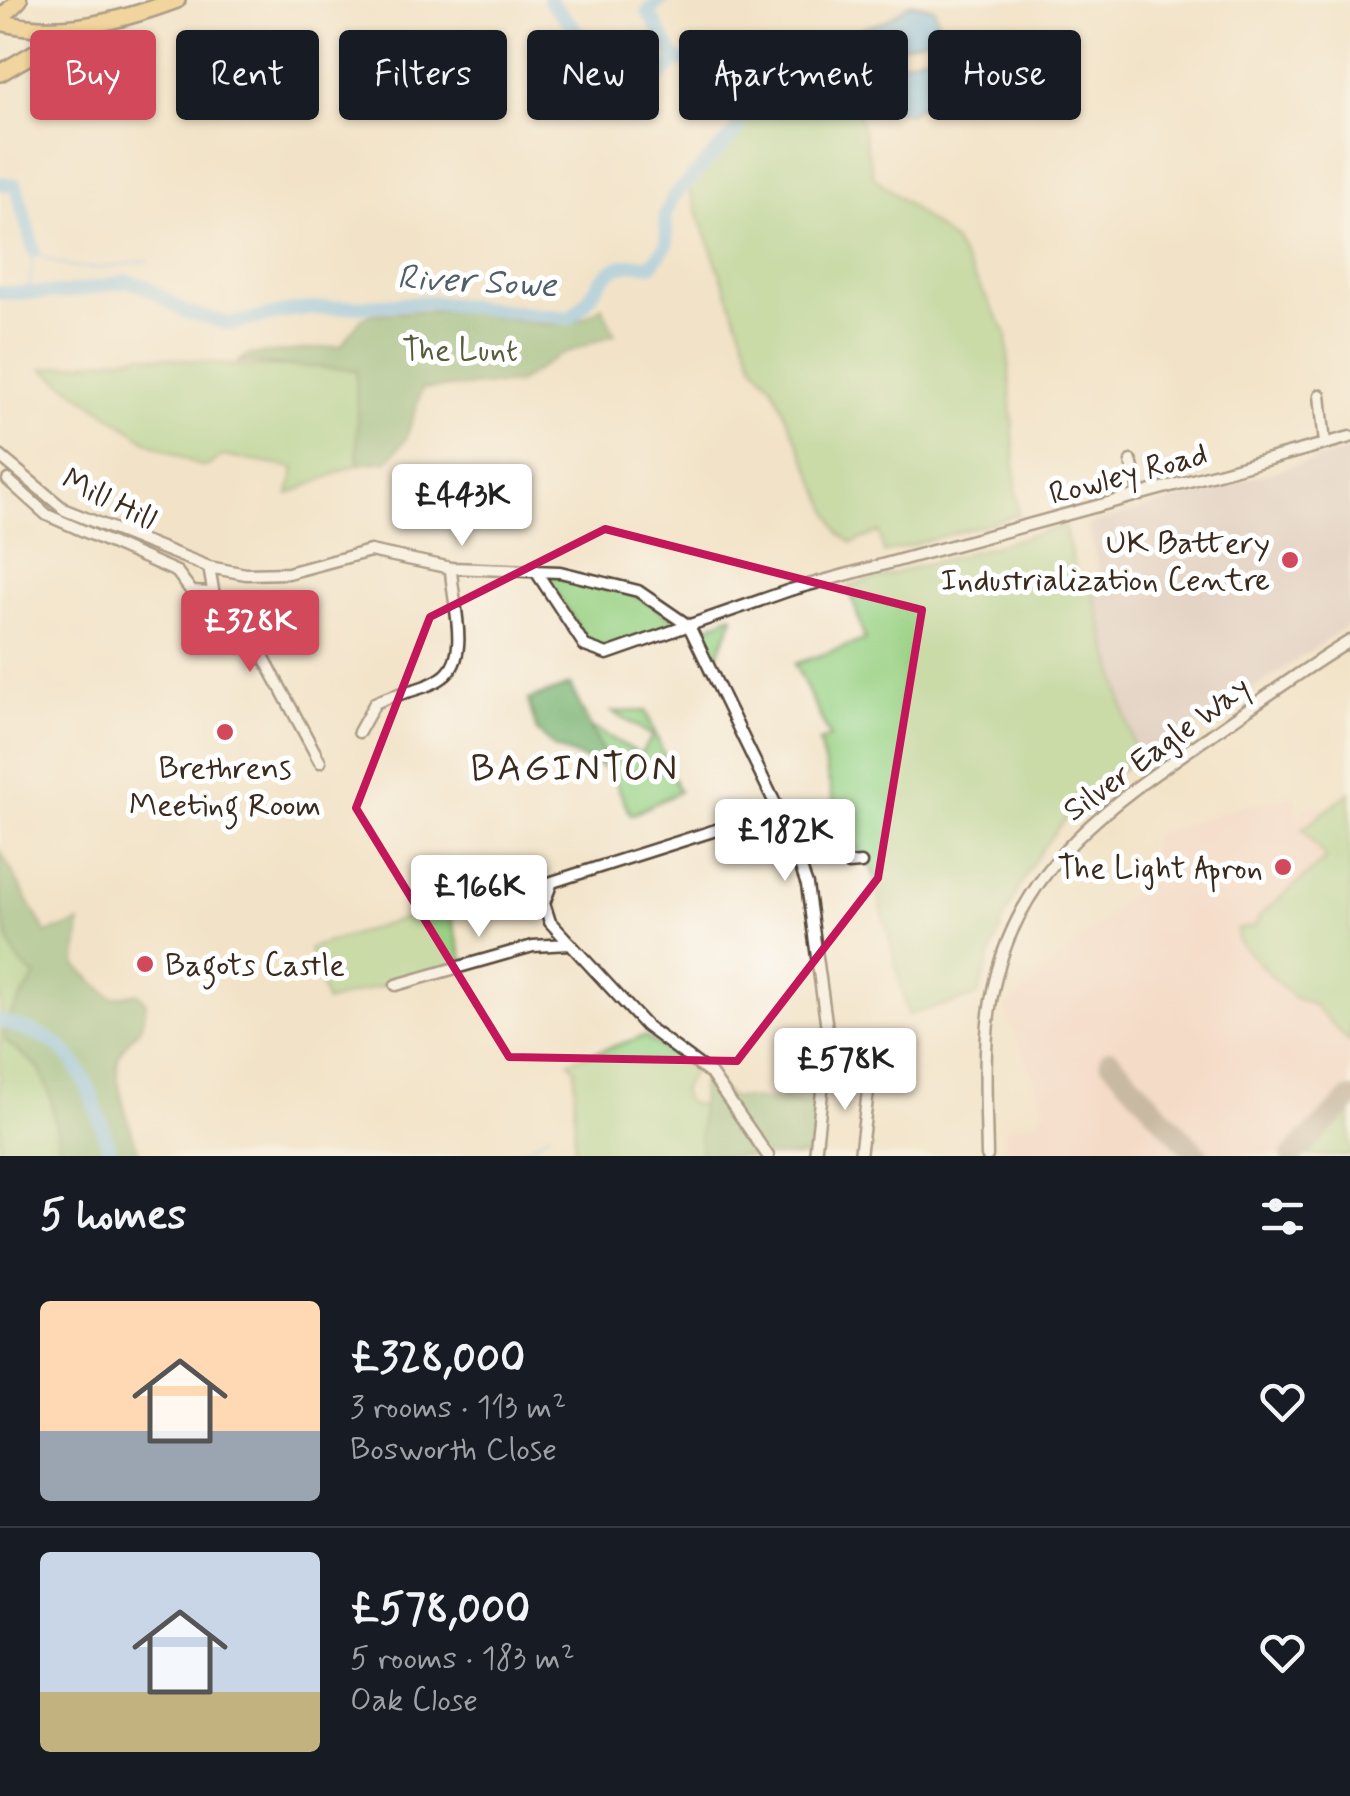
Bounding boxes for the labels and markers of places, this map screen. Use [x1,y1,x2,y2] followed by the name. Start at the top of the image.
[392,464,532,549] pin: £443K
[940,523,1270,602] place label: UK Battery Industrialization Centre
[1279,549,1301,571] marker: UK Battery Industrialization Centre
[180,590,320,675] pin: £328K
[214,721,236,743] marker: Brethrens Meeting Room
[129,748,321,830] place label: Brethrens Meeting Room
[715,799,855,884] pin: £182K
[1057,848,1263,893] place label: The Light Apron
[409,855,549,940] pin: £166K
[1272,856,1294,878] marker: The Light Apron
[165,945,345,990] place label: Bagots Castle
[134,953,156,975] marker: Bagots Castle
[775,1028,915,1113] pin: £578K

